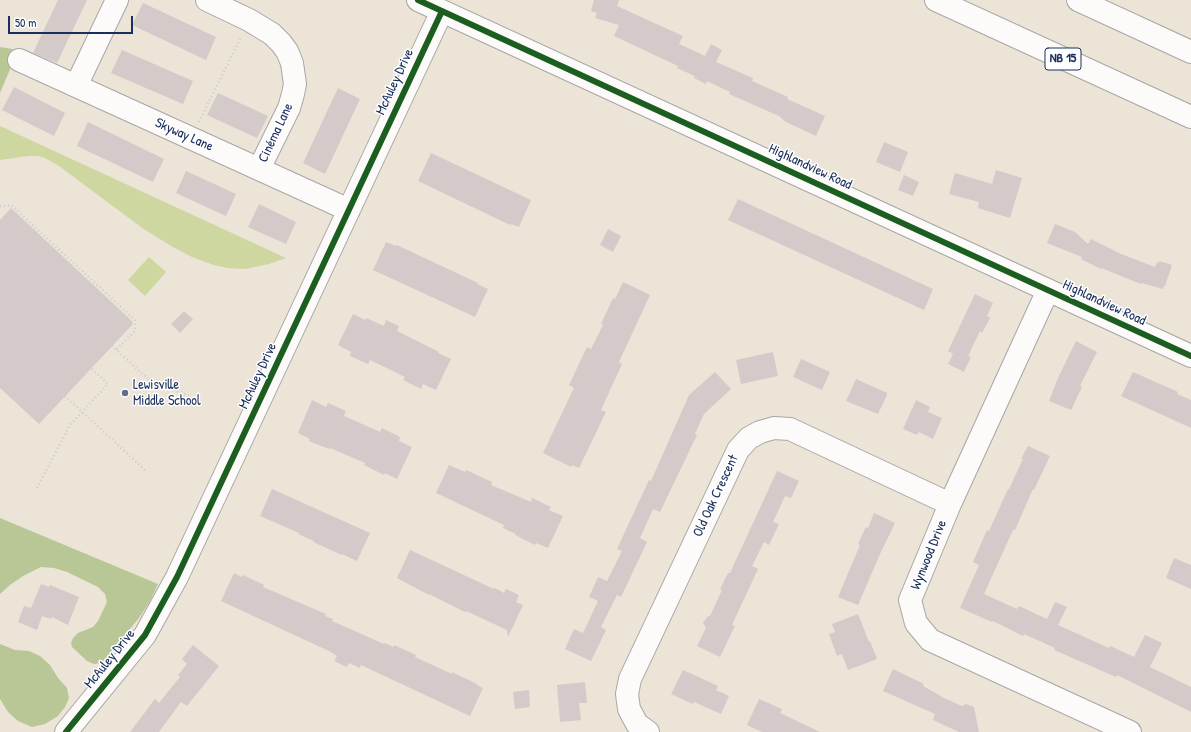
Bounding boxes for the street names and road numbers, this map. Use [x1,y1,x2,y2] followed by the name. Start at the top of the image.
[372,46,418,118] street label: McAuley Drive
[1045,48,1081,70] road number: NB 15
[255,101,297,165] street label: Cinéma Lane
[152,115,216,155] street label: Skyway Lane
[766,140,854,194] street label: Highlandview Road
[1060,276,1148,330] street label: Highlandview Road
[235,340,281,412] street label: McAuley Drive
[690,452,742,540] street label: Old Oak Crescent
[907,518,951,592] street label: Wynwood Drive
[81,626,139,692] street label: McAuley Drive

